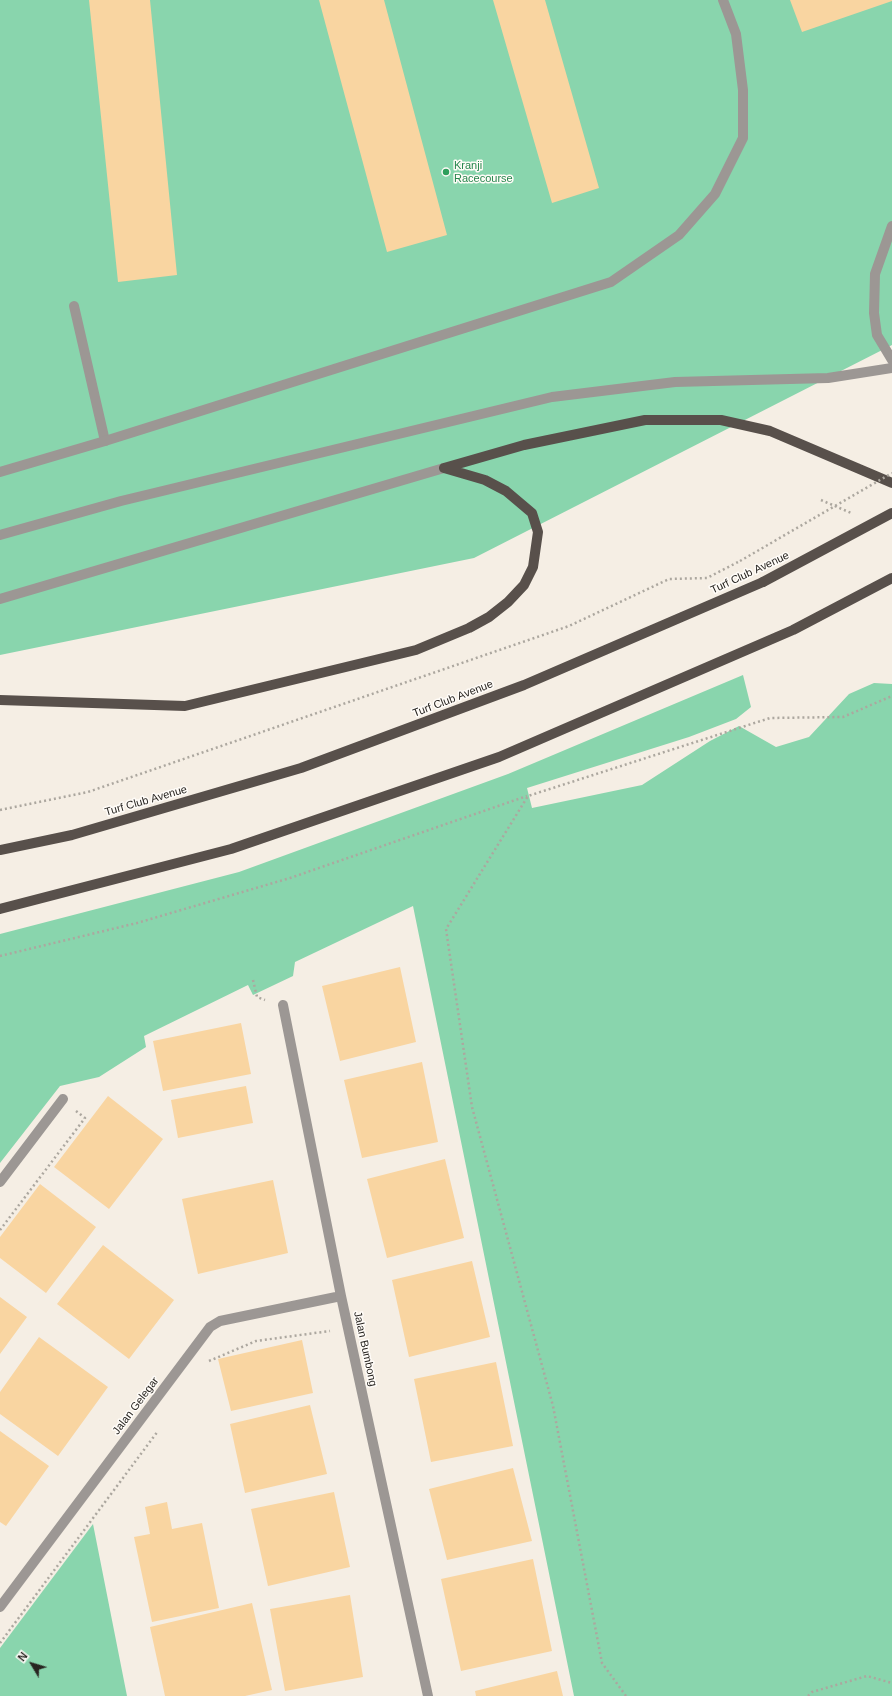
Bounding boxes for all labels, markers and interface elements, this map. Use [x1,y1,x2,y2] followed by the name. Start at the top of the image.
[454,159,513,185] place label: Kranji Racecourse
[441,167,451,177] marker: Kranji Racecourse
[709,549,791,597] street label: Turf Club Avenue
[411,678,495,720] street label: Turf Club Avenue
[103,783,189,819] street label: Turf Club Avenue
[351,1310,379,1388] street label: Jalan Bumbong
[110,1375,162,1437] street label: Jalan Gelegar
[12,1644,52,1684] north arrow
[15,1650,30,1663] text: N

